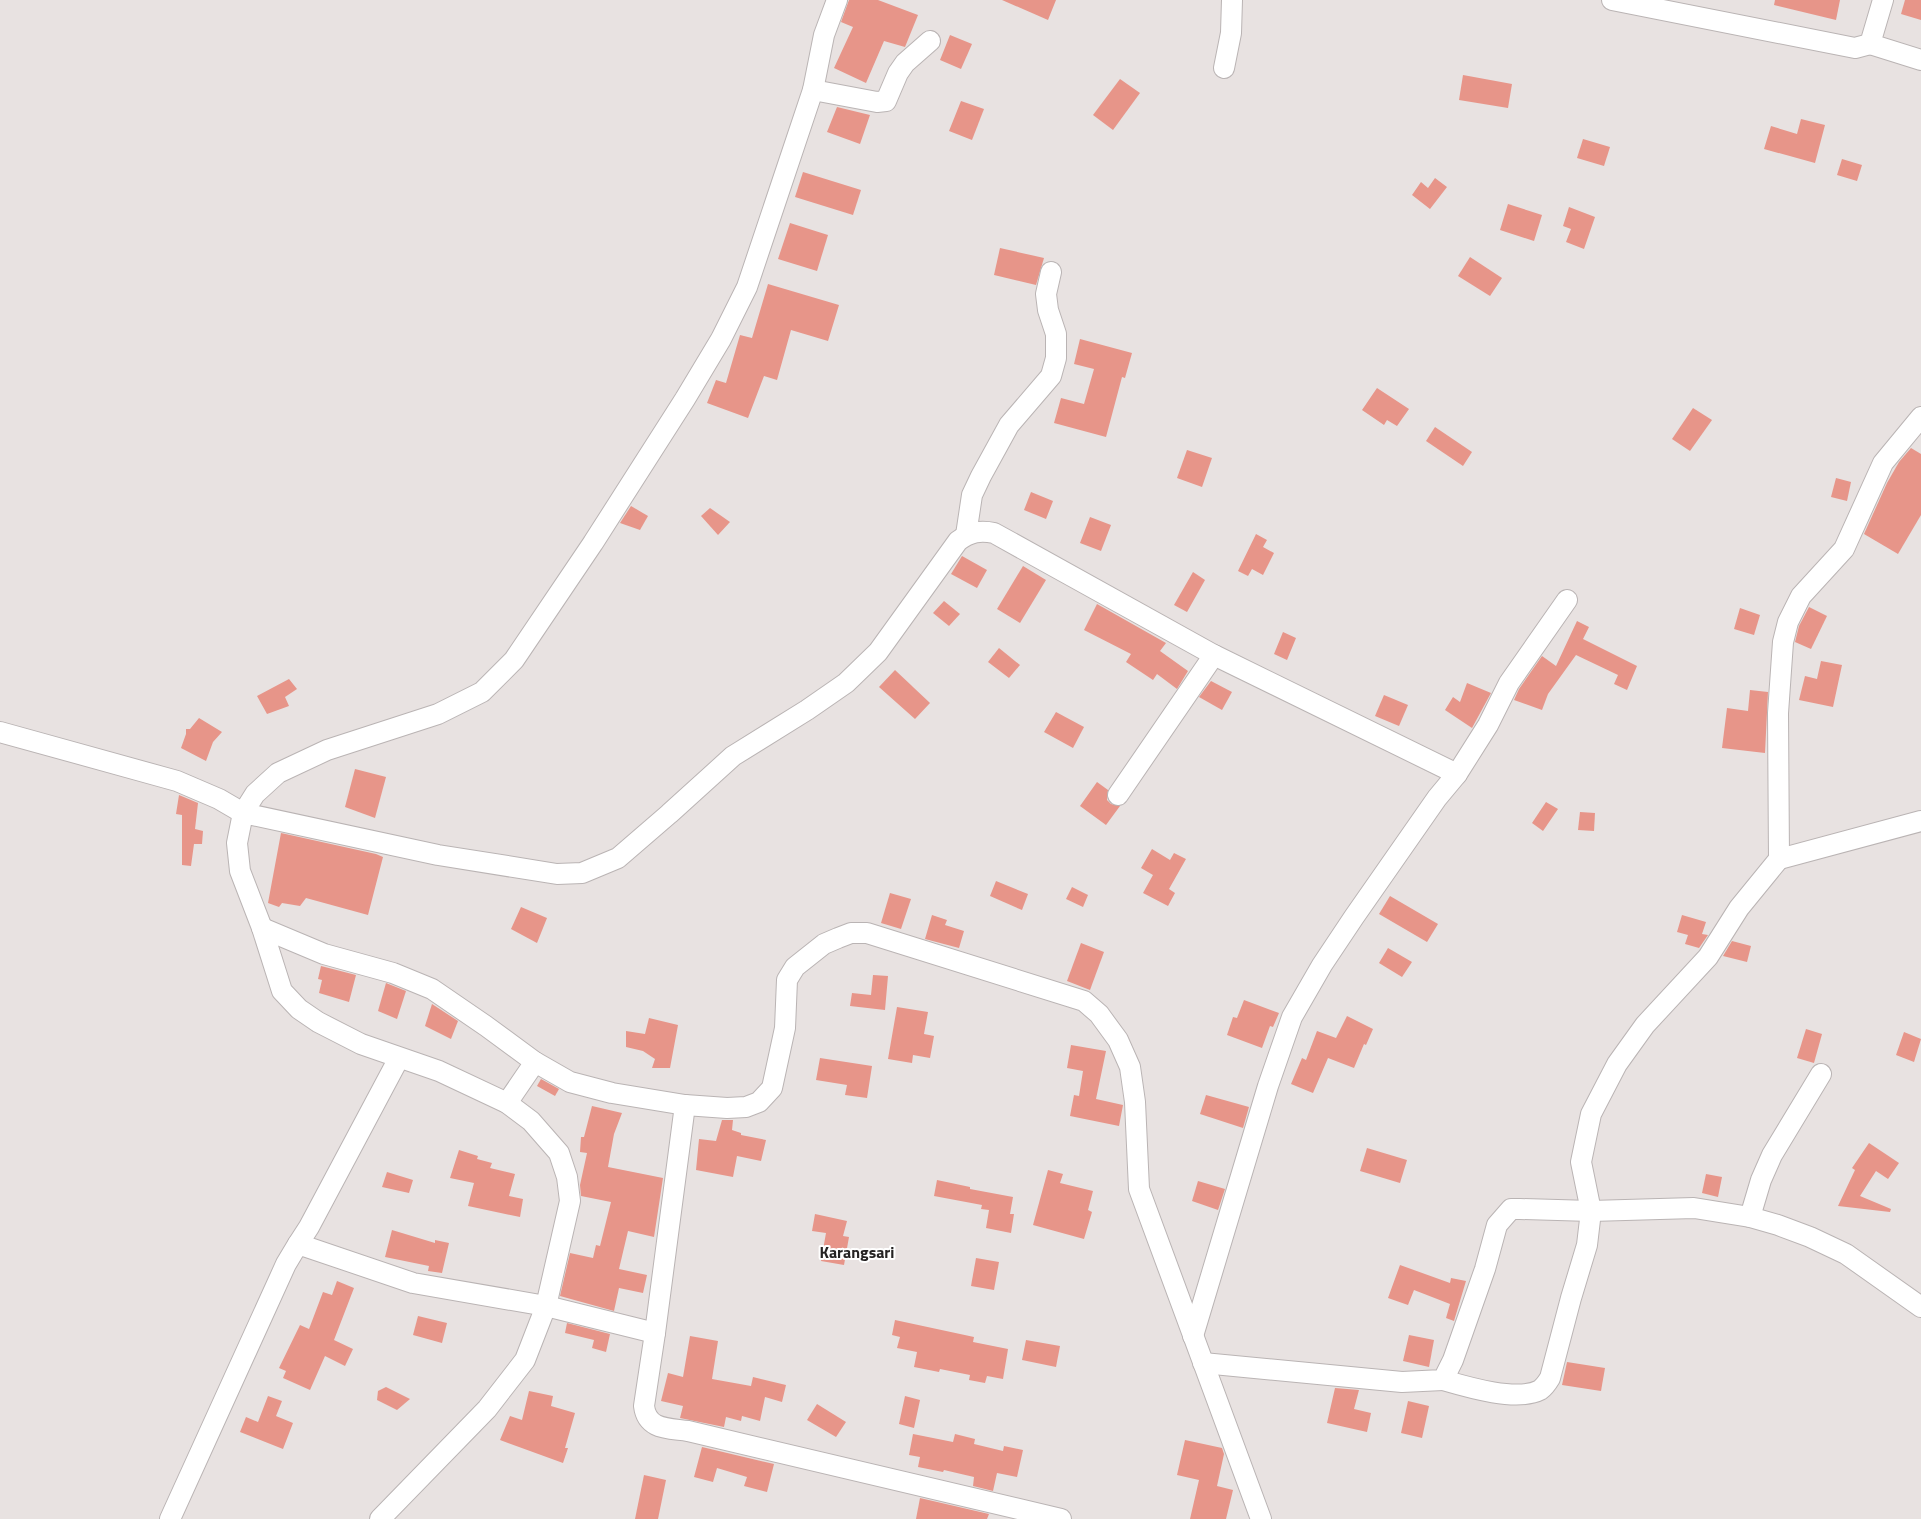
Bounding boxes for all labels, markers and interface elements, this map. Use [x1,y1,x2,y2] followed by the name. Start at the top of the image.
[820,1240,894,1264] district label: Karangsari

